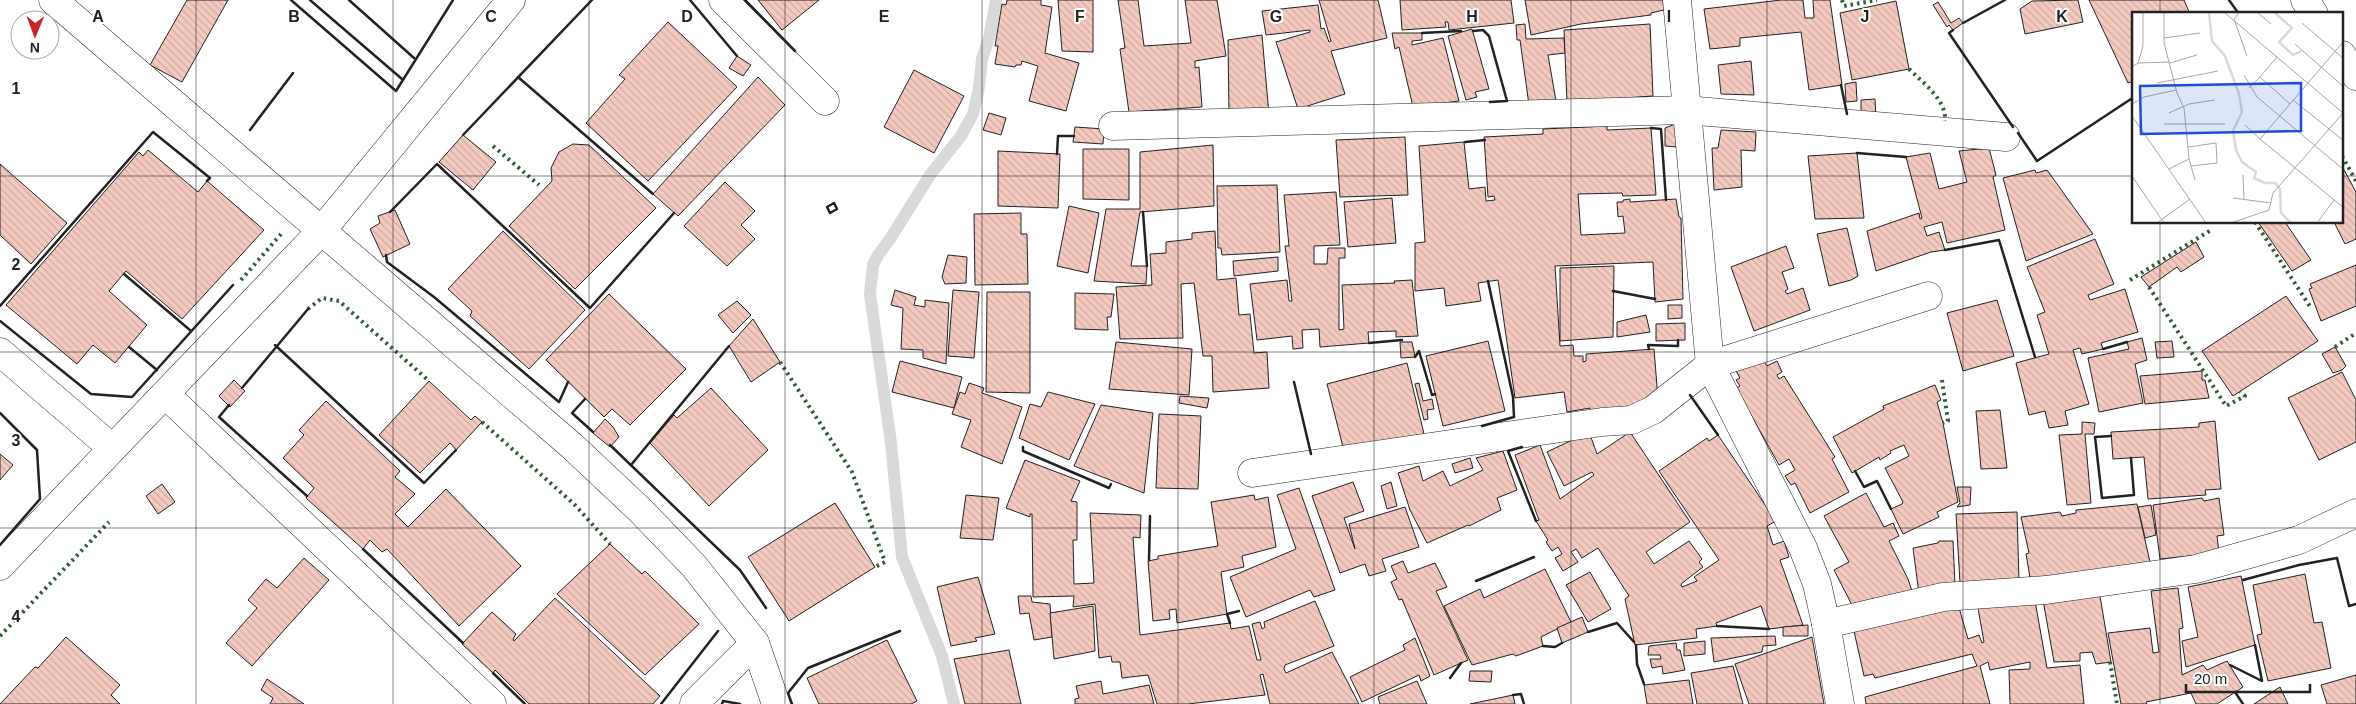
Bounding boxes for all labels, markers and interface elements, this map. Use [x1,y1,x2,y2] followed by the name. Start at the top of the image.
[92,8,104,25] text: A
[288,8,300,25] text: B
[485,8,497,25] text: C
[681,8,693,25] text: D
[879,8,890,25] text: E
[1075,8,1085,25] text: F
[1270,8,1282,25] text: G
[1466,8,1478,25] text: H
[1667,8,1671,25] text: I
[1861,8,1869,25] text: J
[2056,8,2068,25] text: K
[10,10,60,60] north arrow
[2132,12,2344,224] inset map
[30,40,40,56] text: N
[12,80,21,97] text: 1
[12,256,21,273] text: 2
[12,432,21,449] text: 3
[12,608,21,625] text: 4
[2186,662,2310,694] scale bar
[2194,670,2227,687] text: 20 m

